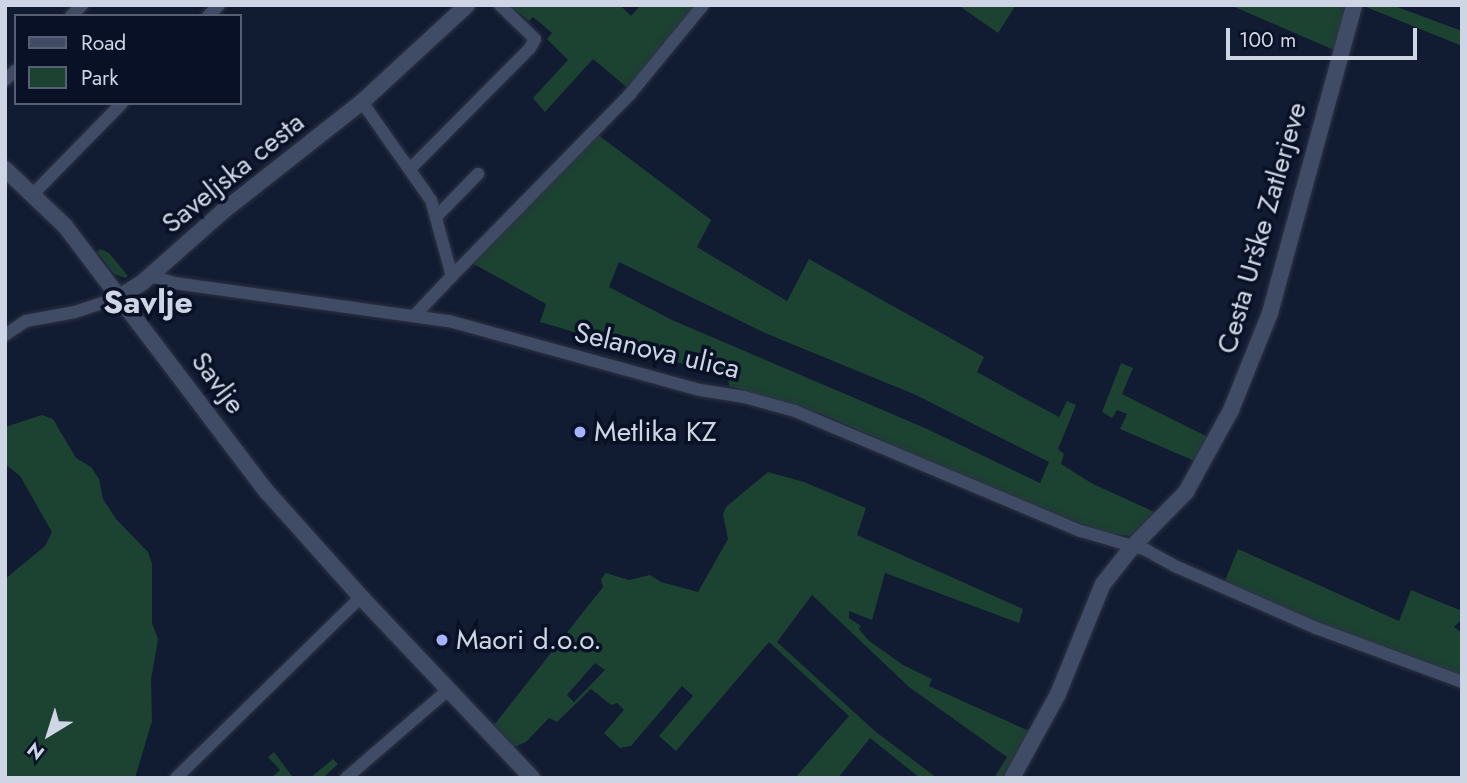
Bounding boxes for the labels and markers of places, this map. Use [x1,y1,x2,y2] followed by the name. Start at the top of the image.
[594,415,717,449] place label: Metlika KZ
[572,424,588,440] marker: Metlika KZ
[456,623,602,657] place label: Maori d.o.o.
[434,632,450,648] marker: Maori d.o.o.

